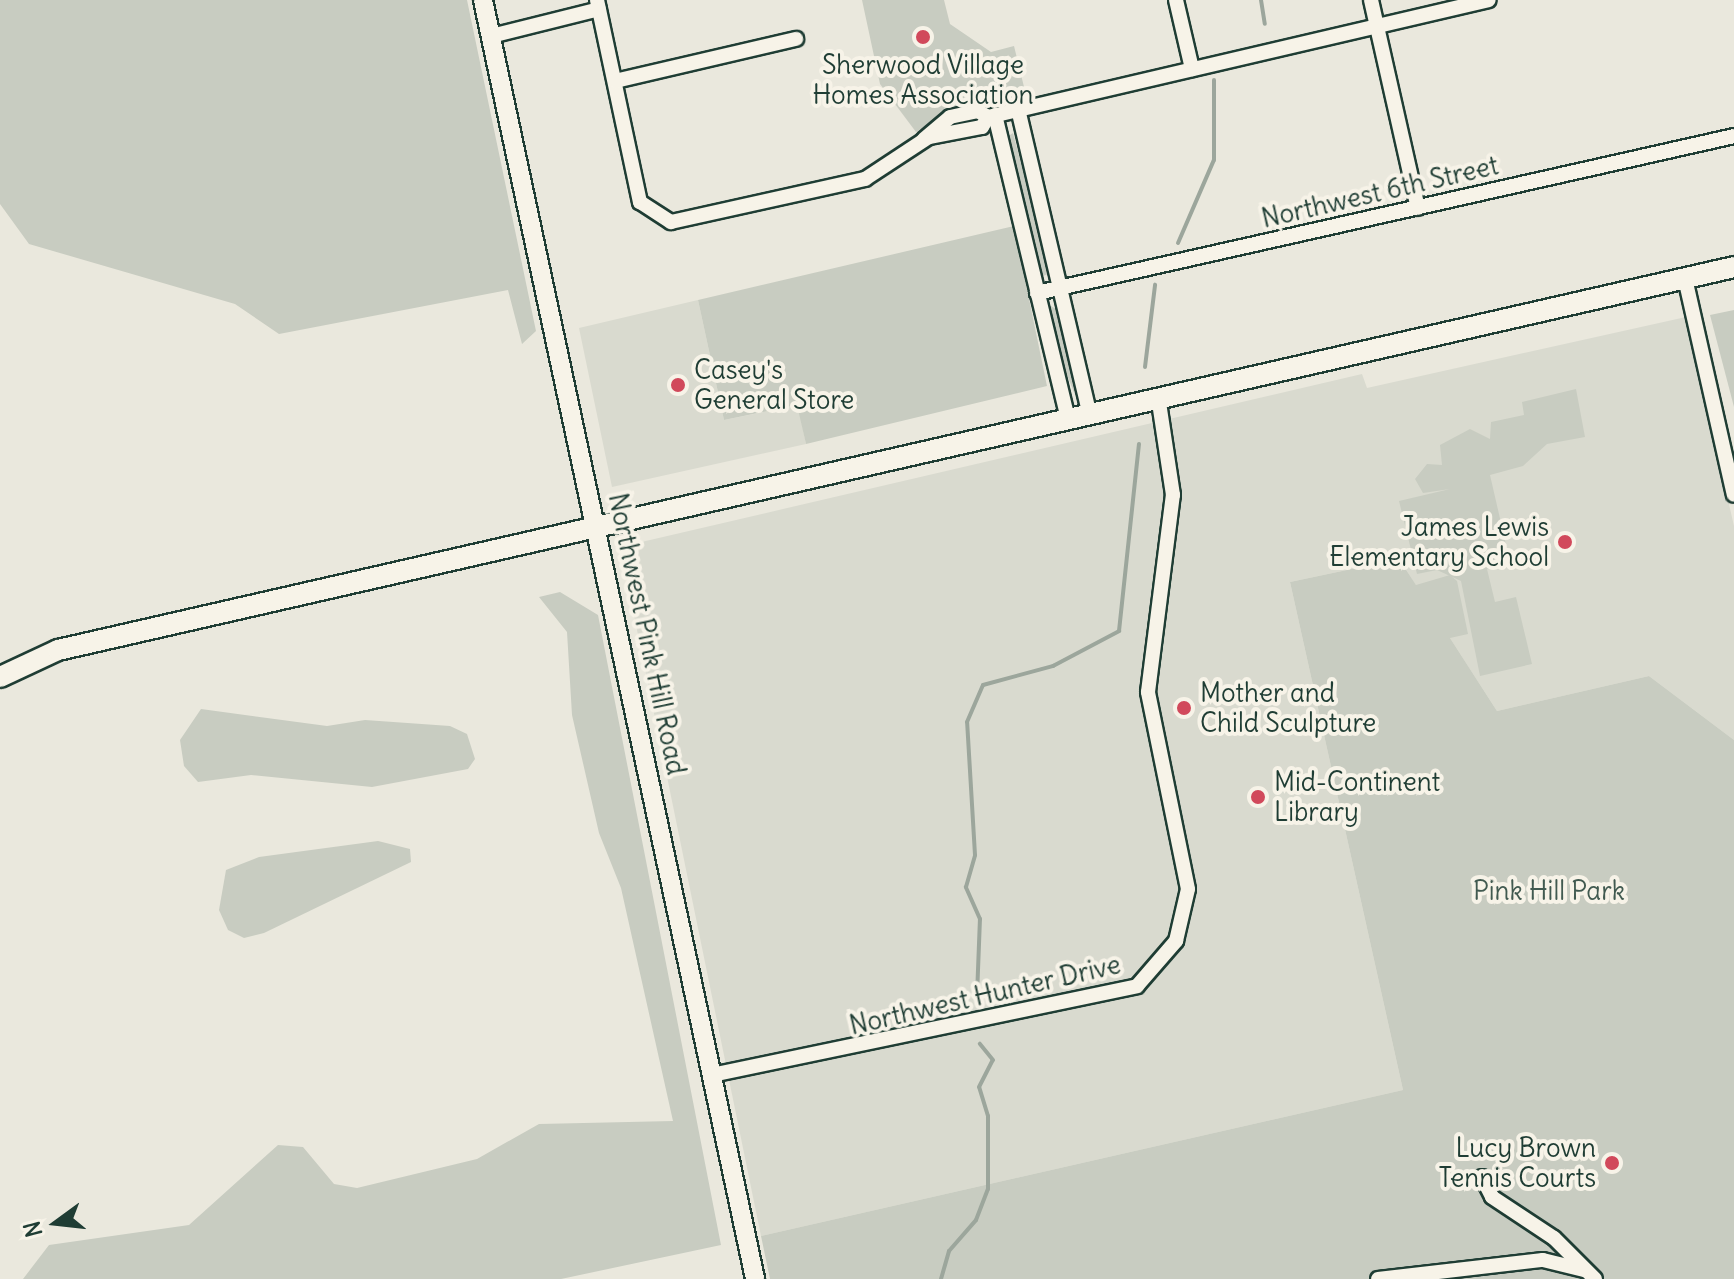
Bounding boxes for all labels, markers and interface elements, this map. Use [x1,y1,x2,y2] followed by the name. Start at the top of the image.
[914,28,932,46] marker: Sherwood Village Homes Association
[812,49,1034,110] place label: Sherwood Village Homes Association
[1259,150,1501,234] street label: Northwest 6th Street
[694,354,854,416] place label: Casey's General Store
[669,376,687,394] marker: Casey's General Store
[602,490,692,778] street label: Northwest Pink Hill Road
[1329,511,1549,572] place label: James Lewis Elementary School
[1556,533,1574,551] marker: James Lewis Elementary School
[1200,677,1376,738] place label: Mother and Child Sculpture
[1175,699,1193,717] marker: Mother and Child Sculpture
[1274,766,1440,828] place label: Mid-Continent Library
[1249,788,1267,806] marker: Mid-Continent Library
[1473,875,1625,907] park label: Pink Hill Park
[846,949,1124,1041] street label: Northwest Hunter Drive
[1438,1132,1596,1194] place label: Lucy Brown Tennis Courts
[1603,1154,1621,1172] marker: Lucy Brown Tennis Courts
[16,1183,96,1263] north arrow
[17,1218,48,1240] text: N

